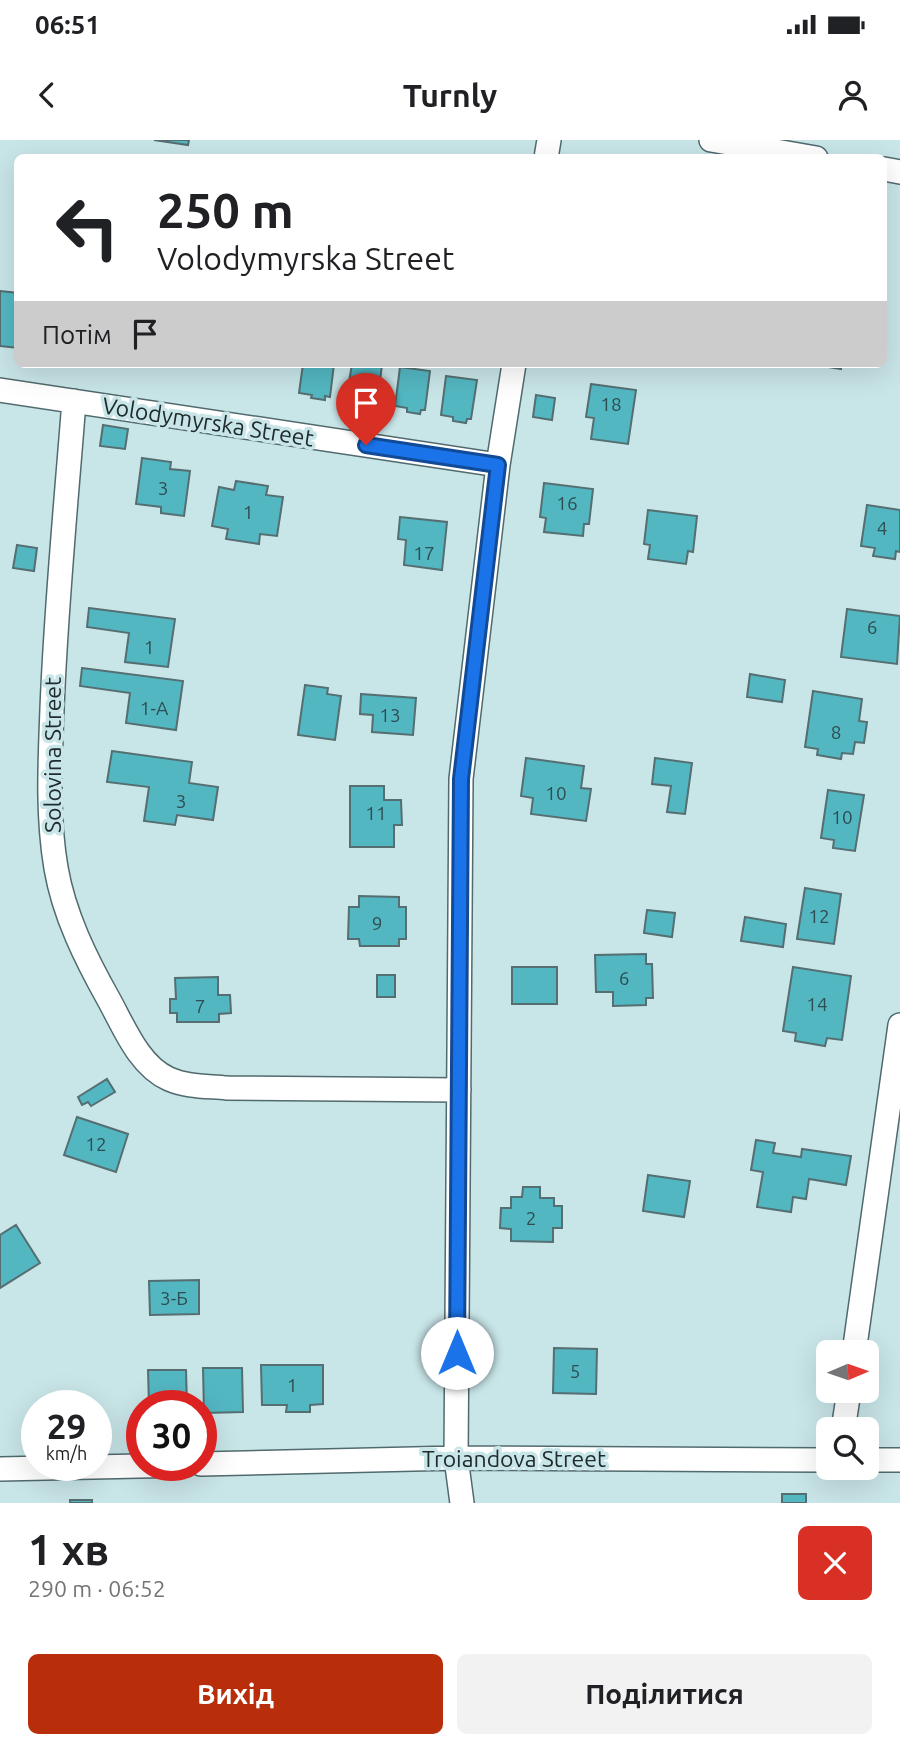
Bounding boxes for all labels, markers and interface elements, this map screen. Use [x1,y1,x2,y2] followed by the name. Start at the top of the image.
[35,10,100,39] text: 06:51
[28,76,66,114] icon: back
[834,76,872,114] icon: person
[403,77,497,113] text: Turnly
[42,182,133,273] icon: left
[157,182,294,237] text: 250 m
[157,240,454,276] text: Volodymyrska Street
[126,315,164,353] icon: arrive
[42,320,112,349] text: Потім
[336,373,396,445] pin
[347,384,385,422] icon: arrive
[101,392,316,451] street label: Volodymyrska Street
[600,393,622,415] house number: 18
[158,477,168,499] house number: 3
[556,492,578,514] house number: 16
[243,501,253,523] house number: 1
[877,517,887,539] house number: 4
[413,542,435,564] house number: 17
[867,616,877,638] house number: 6
[144,636,154,658] house number: 1
[40,677,65,833] street label: Solovina Street
[140,697,169,719] house number: 1-А
[379,704,401,726] house number: 13
[831,721,841,743] house number: 8
[545,782,567,804] house number: 10
[176,790,186,812] house number: 3
[365,802,387,824] house number: 11
[831,806,853,828] house number: 10
[808,905,830,927] house number: 12
[372,912,382,934] house number: 9
[619,967,629,989] house number: 6
[806,993,828,1015] house number: 14
[195,995,205,1017] house number: 7
[85,1133,107,1155] house number: 12
[526,1207,536,1229] house number: 2
[160,1287,188,1309] house number: 3-Б
[420,1316,494,1390] position arrow
[816,1340,878,1404] north arrow
[816,1340,879,1480] map controls
[570,1360,580,1382] house number: 5
[287,1374,297,1396] house number: 1
[126,1390,217,1481] speed limit sign: 30
[47,1406,86,1446] text: 29
[816,1417,879,1480] button: search
[46,1443,87,1463] text: km/h
[422,1446,606,1471] street label: Troiandova Street
[28,1526,109,1573] text: 1 хв
[798,1526,872,1600] button: close
[28,1576,166,1601] text: 290 m · 06:52
[28,1654,443,1734] button: Вихід
[457,1654,872,1734] button: Поділитися

